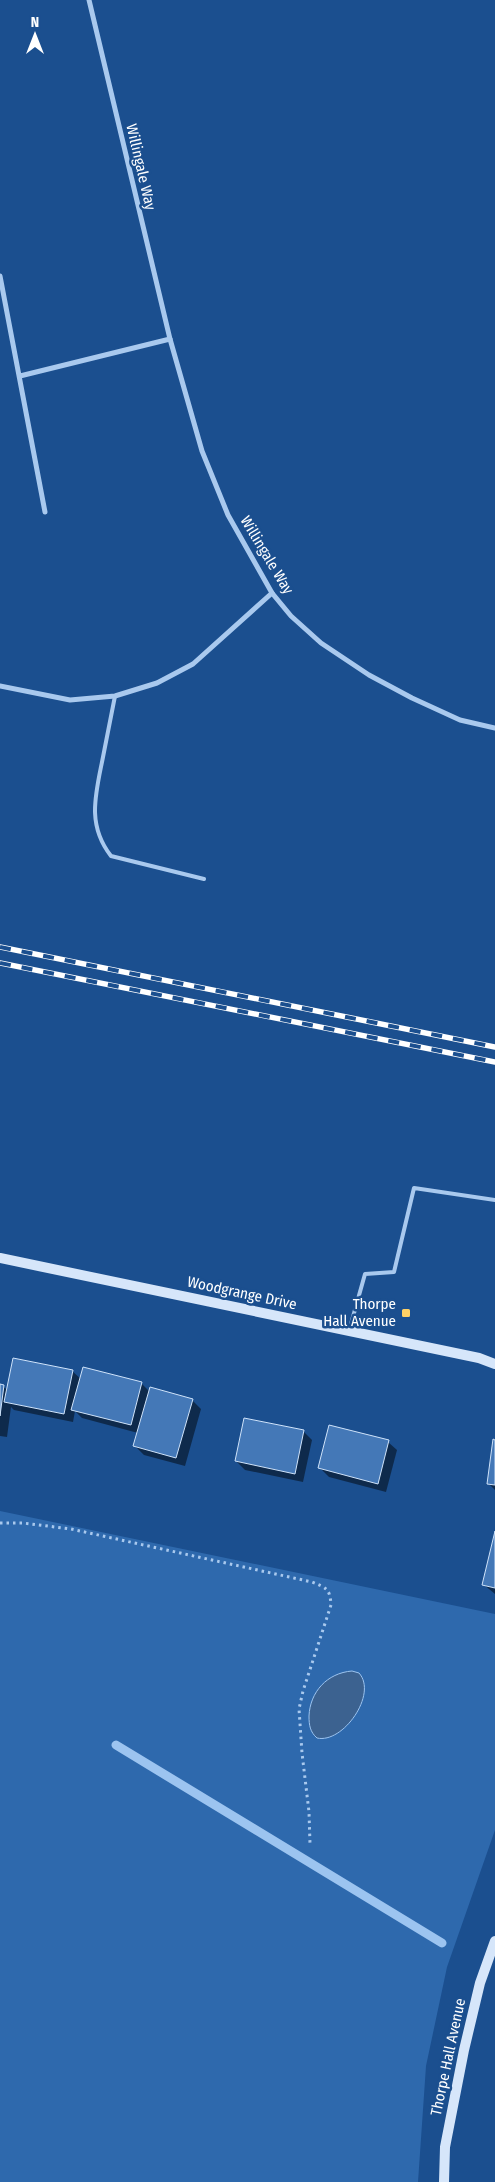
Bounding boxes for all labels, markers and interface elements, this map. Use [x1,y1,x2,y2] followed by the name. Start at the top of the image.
[10,10,60,60] north arrow
[31,14,39,31] text: N
[122,122,160,212] street label: Willingale Way
[237,513,298,598] street label: Willingale Way
[186,1273,298,1313] street label: Woodgrange Drive
[323,1295,396,1330] place label: Thorpe Hall Avenue
[400,1307,412,1319] marker: Thorpe Hall Avenue
[427,1997,469,2117] street label: Thorpe Hall Avenue

